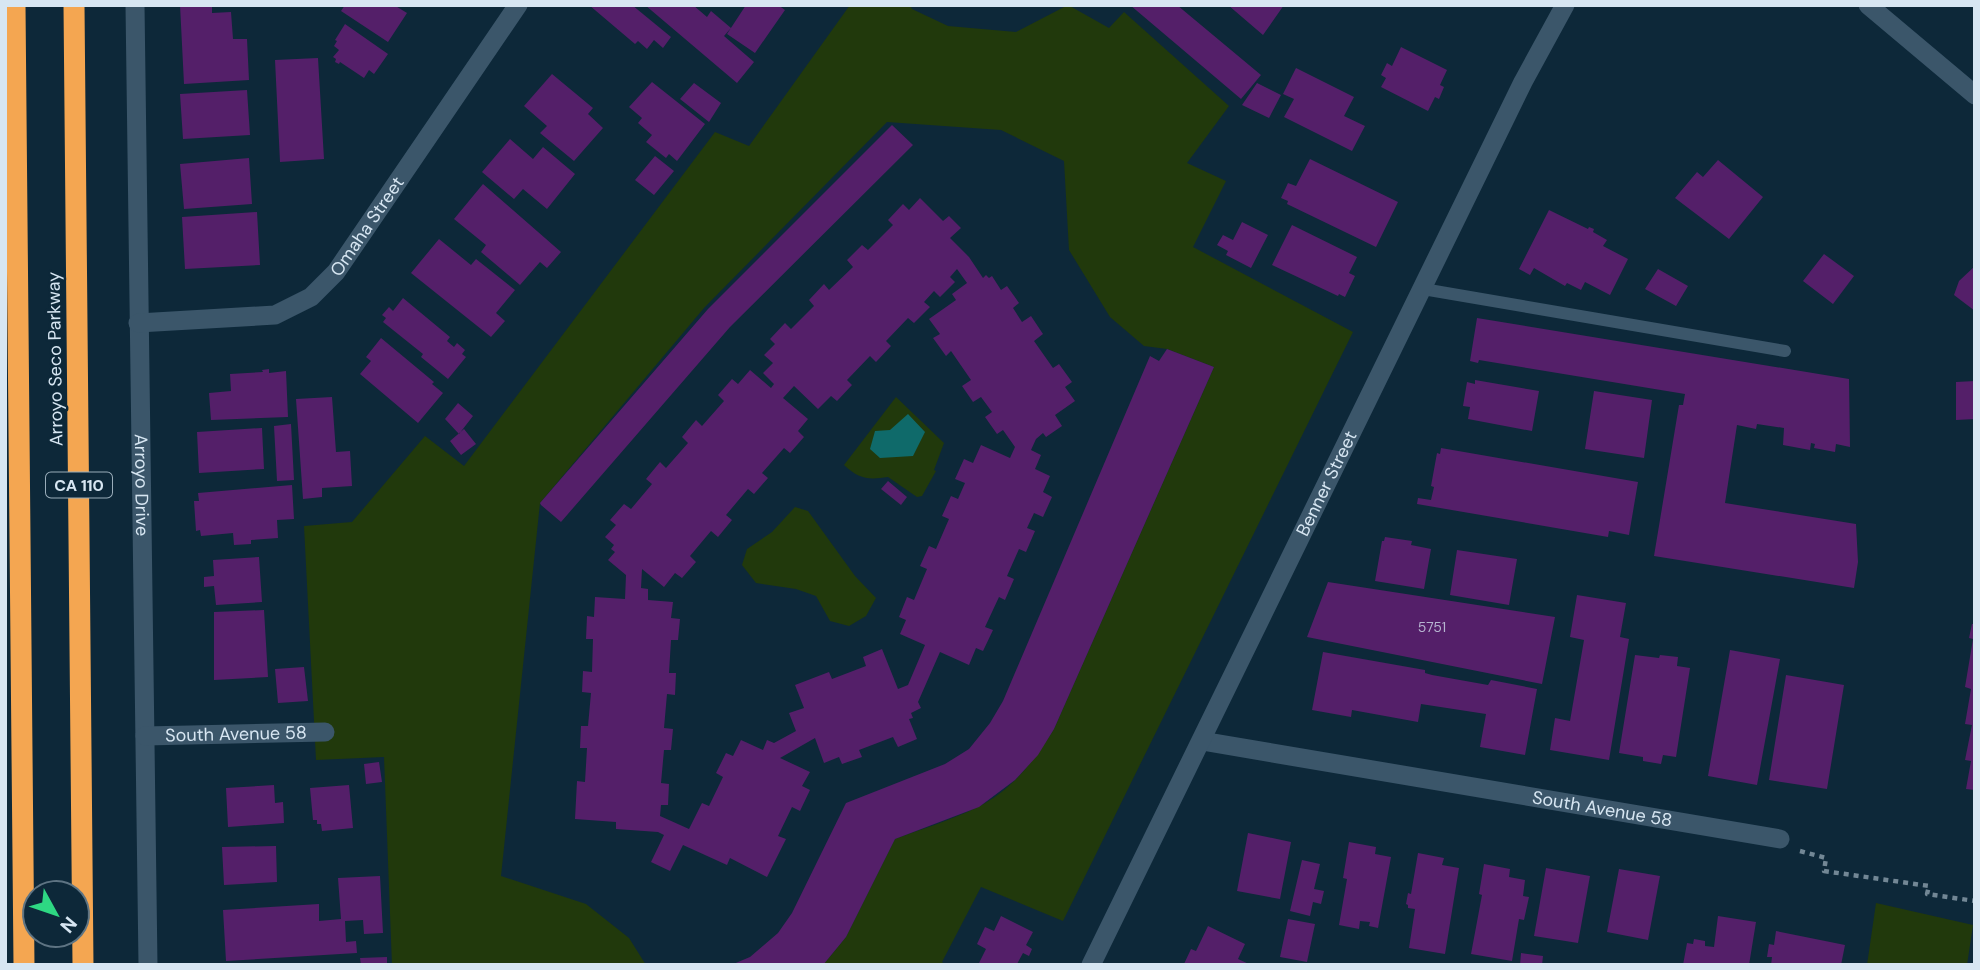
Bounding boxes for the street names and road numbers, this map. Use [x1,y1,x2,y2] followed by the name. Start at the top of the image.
[325,172,410,281] street label: Omaha Street
[41,272,69,446] street label: Arroyo Seco Parkway
[1291,427,1363,540] street label: Benner Street
[129,434,154,536] street label: Arroyo Drive
[46,472,112,498] road number: CA 110
[165,720,307,748] street label: South Avenue 58
[1530,785,1674,833] street label: South Avenue 58

